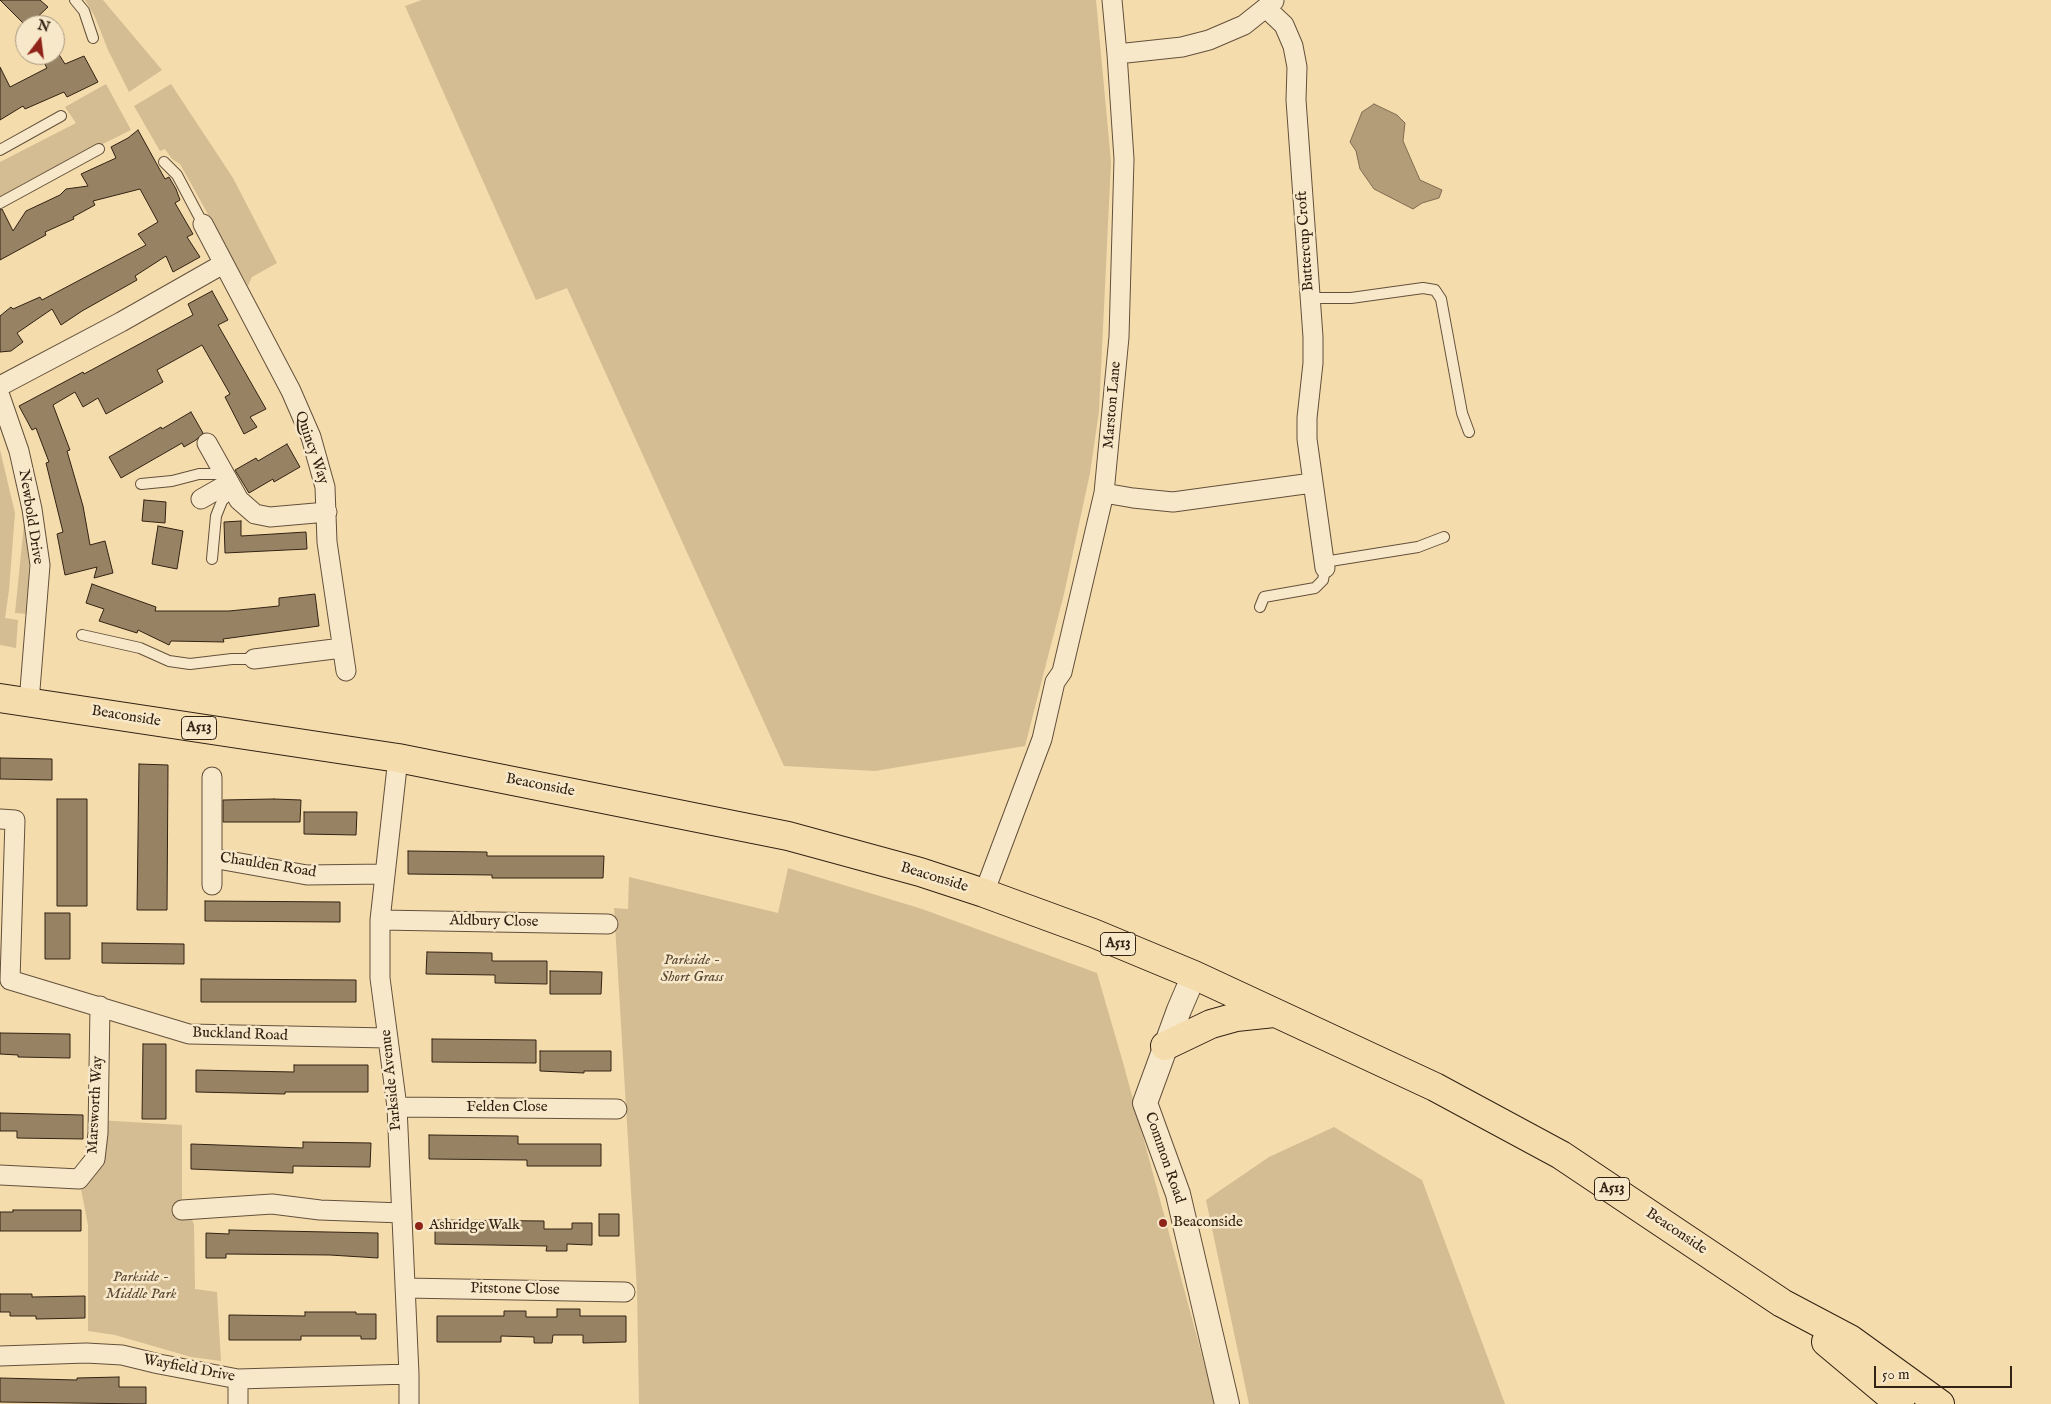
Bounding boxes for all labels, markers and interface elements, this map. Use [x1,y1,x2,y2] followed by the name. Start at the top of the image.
[15,15,65,65] north arrow
[35,16,52,37] text: N
[1294,190,1318,292] street label: Buttercup Croft
[1100,360,1126,450] street label: Marston Lane
[290,409,332,487] street label: Quincy Way
[14,468,46,566] street label: Newbold Drive
[90,703,162,731] street label: Beaconside
[182,716,216,740] road number: A513
[504,771,576,801] street label: Beaconside
[219,850,317,882] street label: Chaulden Road
[898,859,970,897] street label: Beaconside
[449,912,539,932] street label: Aldbury Close
[1100,932,1136,956] road number: A513
[660,952,724,987] park label: Parkside - Short Grass
[192,1024,288,1046] street label: Buckland Road
[378,1028,406,1132] street label: Parkside Avenue
[84,1056,108,1154] street label: Marsworth Way
[466,1099,548,1117] street label: Felden Close
[1140,1110,1188,1206] street label: Common Road
[1594,1178,1630,1200] road number: A513
[1642,1205,1710,1259] street label: Beaconside
[1173,1214,1243,1232] place label: Beaconside
[429,1217,520,1235] place label: Ashridge Walk
[1157,1217,1169,1229] marker: Beaconside
[413,1220,425,1232] marker: Ashridge Walk
[105,1269,177,1304] park label: Parkside - Middle Park
[470,1280,560,1300] street label: Pitstone Close
[142,1351,236,1387] street label: Wayfield Drive
[1876,1356,2014,1388] scale bar
[1882,1365,1910,1384] text: 50 m

